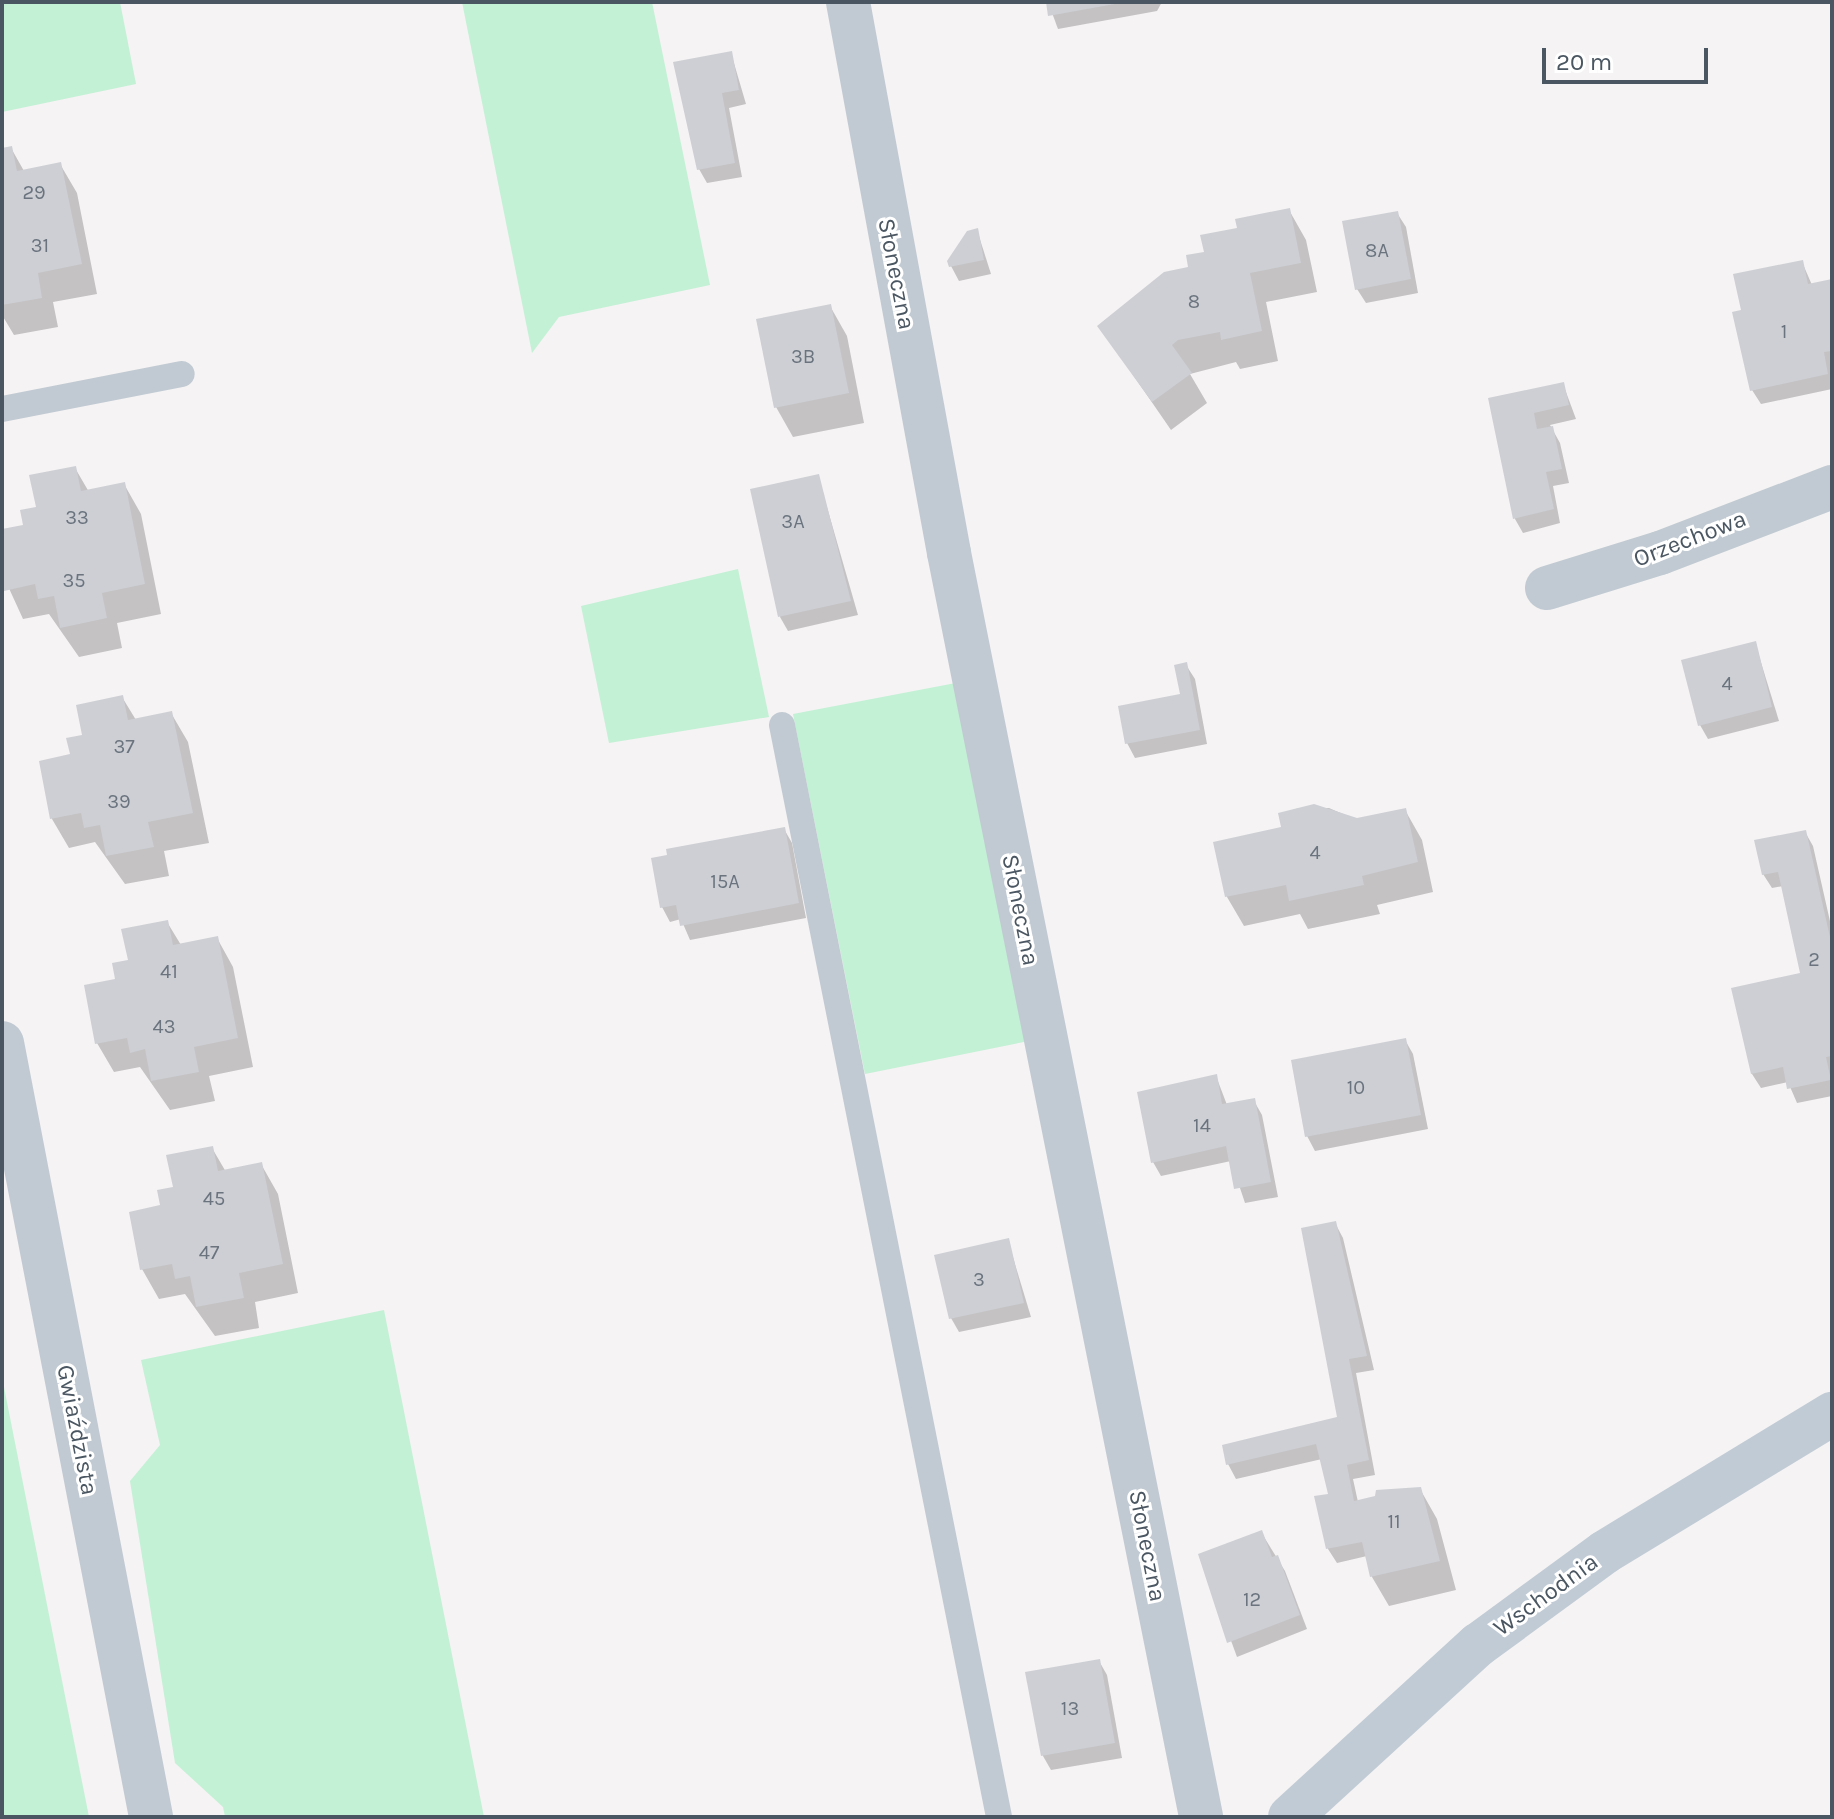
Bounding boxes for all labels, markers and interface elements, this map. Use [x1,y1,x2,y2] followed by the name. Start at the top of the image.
[1546,32,1712,82] scale bar
[1556,48,1612,76] text: 20 m
[22,180,46,204] house number: 29
[871,216,921,332] street label: Słoneczna
[31,233,49,257] house number: 31
[1365,238,1389,262] house number: 8A
[1188,289,1200,313] house number: 8
[1781,319,1787,343] house number: 1
[791,344,815,368] house number: 3B
[1630,504,1750,574] street label: Orzechowa
[65,505,89,529] house number: 33
[781,509,805,533] house number: 3A
[62,568,86,592] house number: 35
[1721,671,1733,695] house number: 4
[113,734,135,758] house number: 37
[107,789,131,813] house number: 39
[1309,840,1321,864] house number: 4
[995,852,1045,968] street label: Słoneczna
[710,869,740,893] house number: 15A
[1808,947,1820,971] house number: 2
[160,959,178,983] house number: 41
[153,1014,175,1038] house number: 43
[1347,1075,1365,1099] house number: 10
[1193,1113,1211,1137] house number: 14
[203,1186,225,1210] house number: 45
[199,1240,219,1264] house number: 47
[973,1267,985,1291] house number: 3
[50,1362,104,1498] street label: Gwiaździsta
[1122,1488,1172,1604] street label: Słoneczna
[1387,1509,1401,1533] house number: 11
[1488,1547,1604,1643] street label: Wschodnia
[1243,1587,1261,1611] house number: 12
[1061,1696,1079,1720] house number: 13

